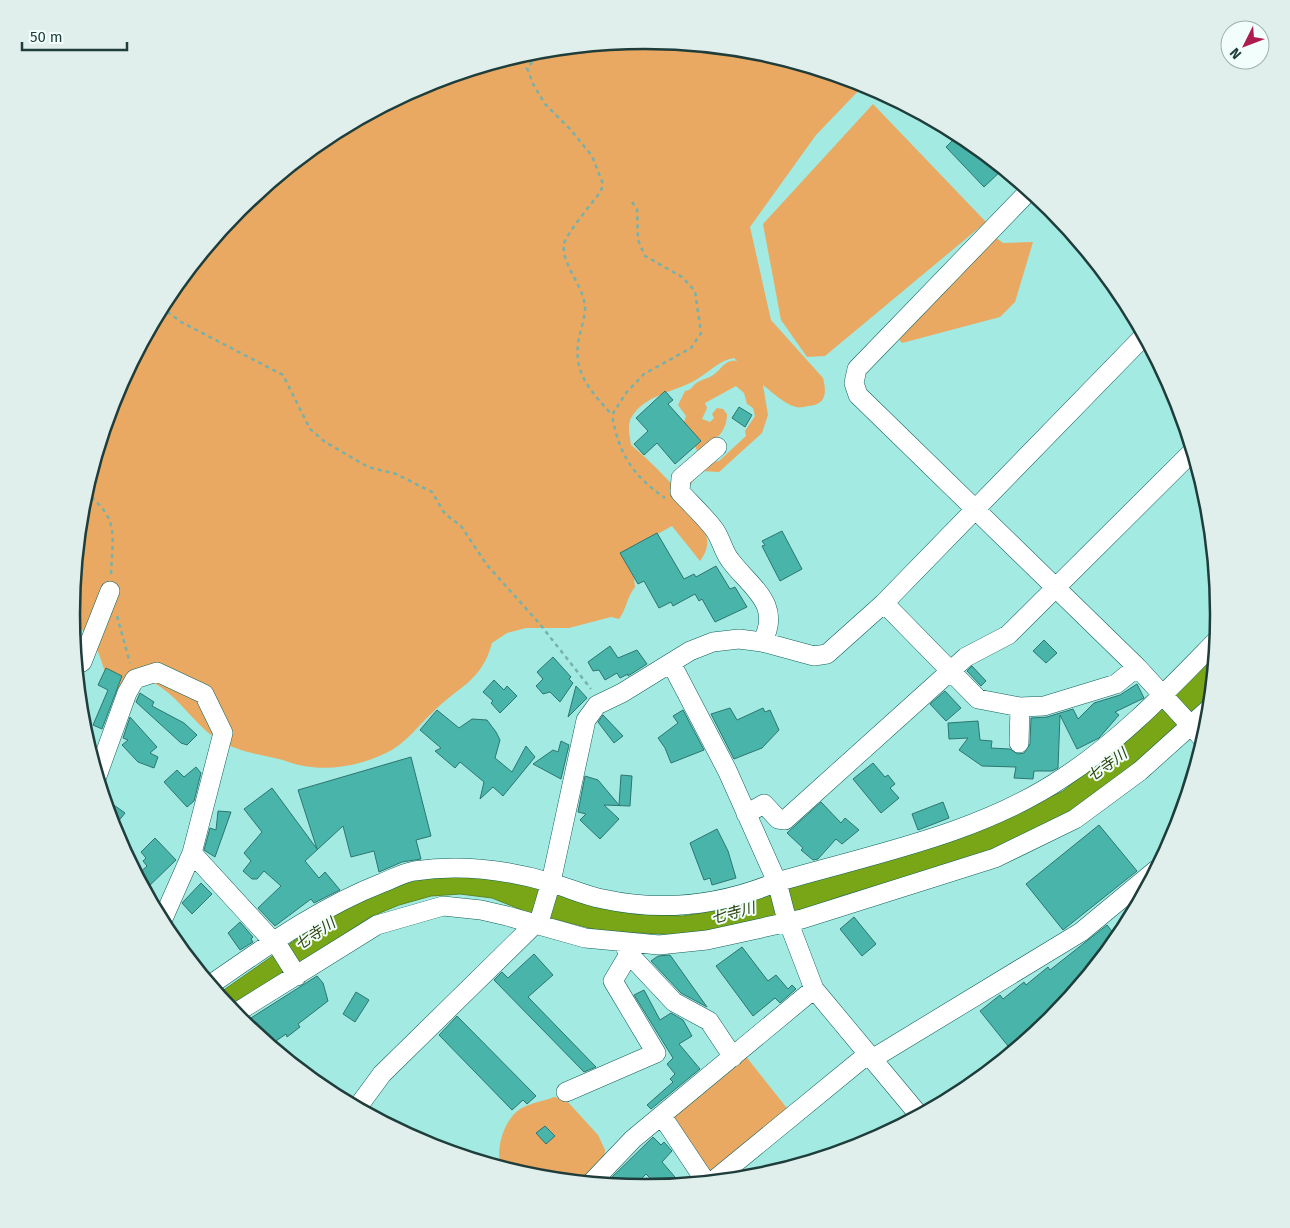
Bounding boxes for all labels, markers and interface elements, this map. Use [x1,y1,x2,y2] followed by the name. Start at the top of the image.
[22,20,128,52] scale bar
[1220,20,1270,70] north arrow
[30,28,63,46] text: 50 m
[1226,44,1245,63] text: N
[1084,743,1132,786] water label: 七寺川
[709,898,759,928] water label: 七寺川
[291,913,340,954] water label: 七寺川

